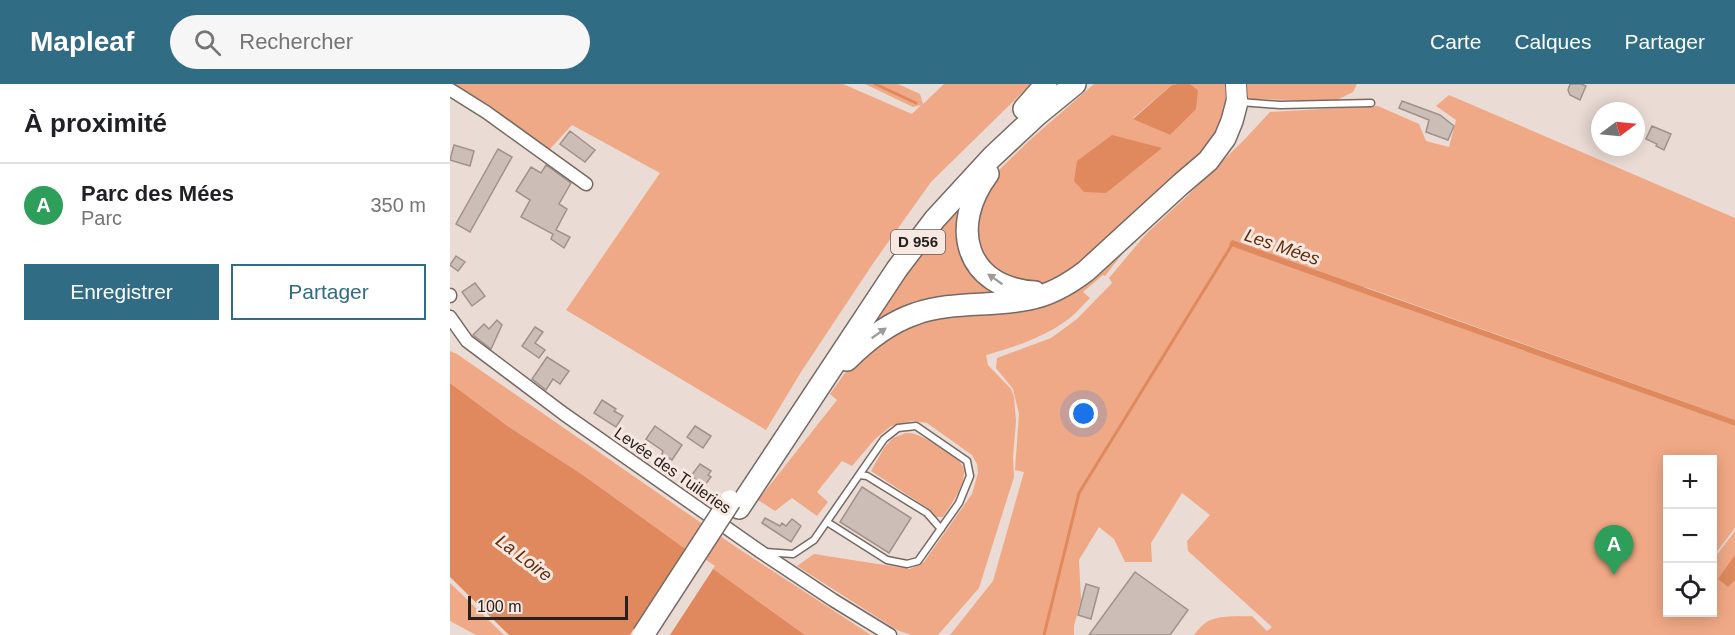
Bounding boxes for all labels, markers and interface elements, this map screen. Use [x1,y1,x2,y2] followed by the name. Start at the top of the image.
[170,15,590,69] search box
[30,26,134,57] text: Mapleaf
[191,26,224,59] icon: search
[239,29,353,54] text: Rechercher
[1430,30,1481,53] text: Carte
[1514,30,1591,53] text: Calques
[1624,30,1705,53] text: Partager
[1591,102,1645,156] north arrow
[24,108,167,138] text: À proximité
[81,181,234,206] text: Parc des Mées
[36,194,51,216] text: A
[370,194,426,216] text: 350 m
[81,207,122,229] text: Parc
[1242,225,1322,269] water label: Les Mées
[891,230,945,254] road number: D 956
[24,264,219,320] button: Enregistrer
[231,264,426,320] button: Partager
[988,273,1004,285] one-way arrow
[871,327,887,339] one-way arrow
[1069,399,1098,428] your location
[611,424,734,517] street label: Levée des Tuileries
[1663,455,1717,617] map controls
[1663,455,1717,509] button: +
[1663,509,1717,563] button: −
[1594,526,1634,575] pin: A
[492,530,556,586] water label: La Loire
[1663,563,1717,617] button: locate
[468,593,628,620] scale bar
[477,598,521,615] text: 100 m

